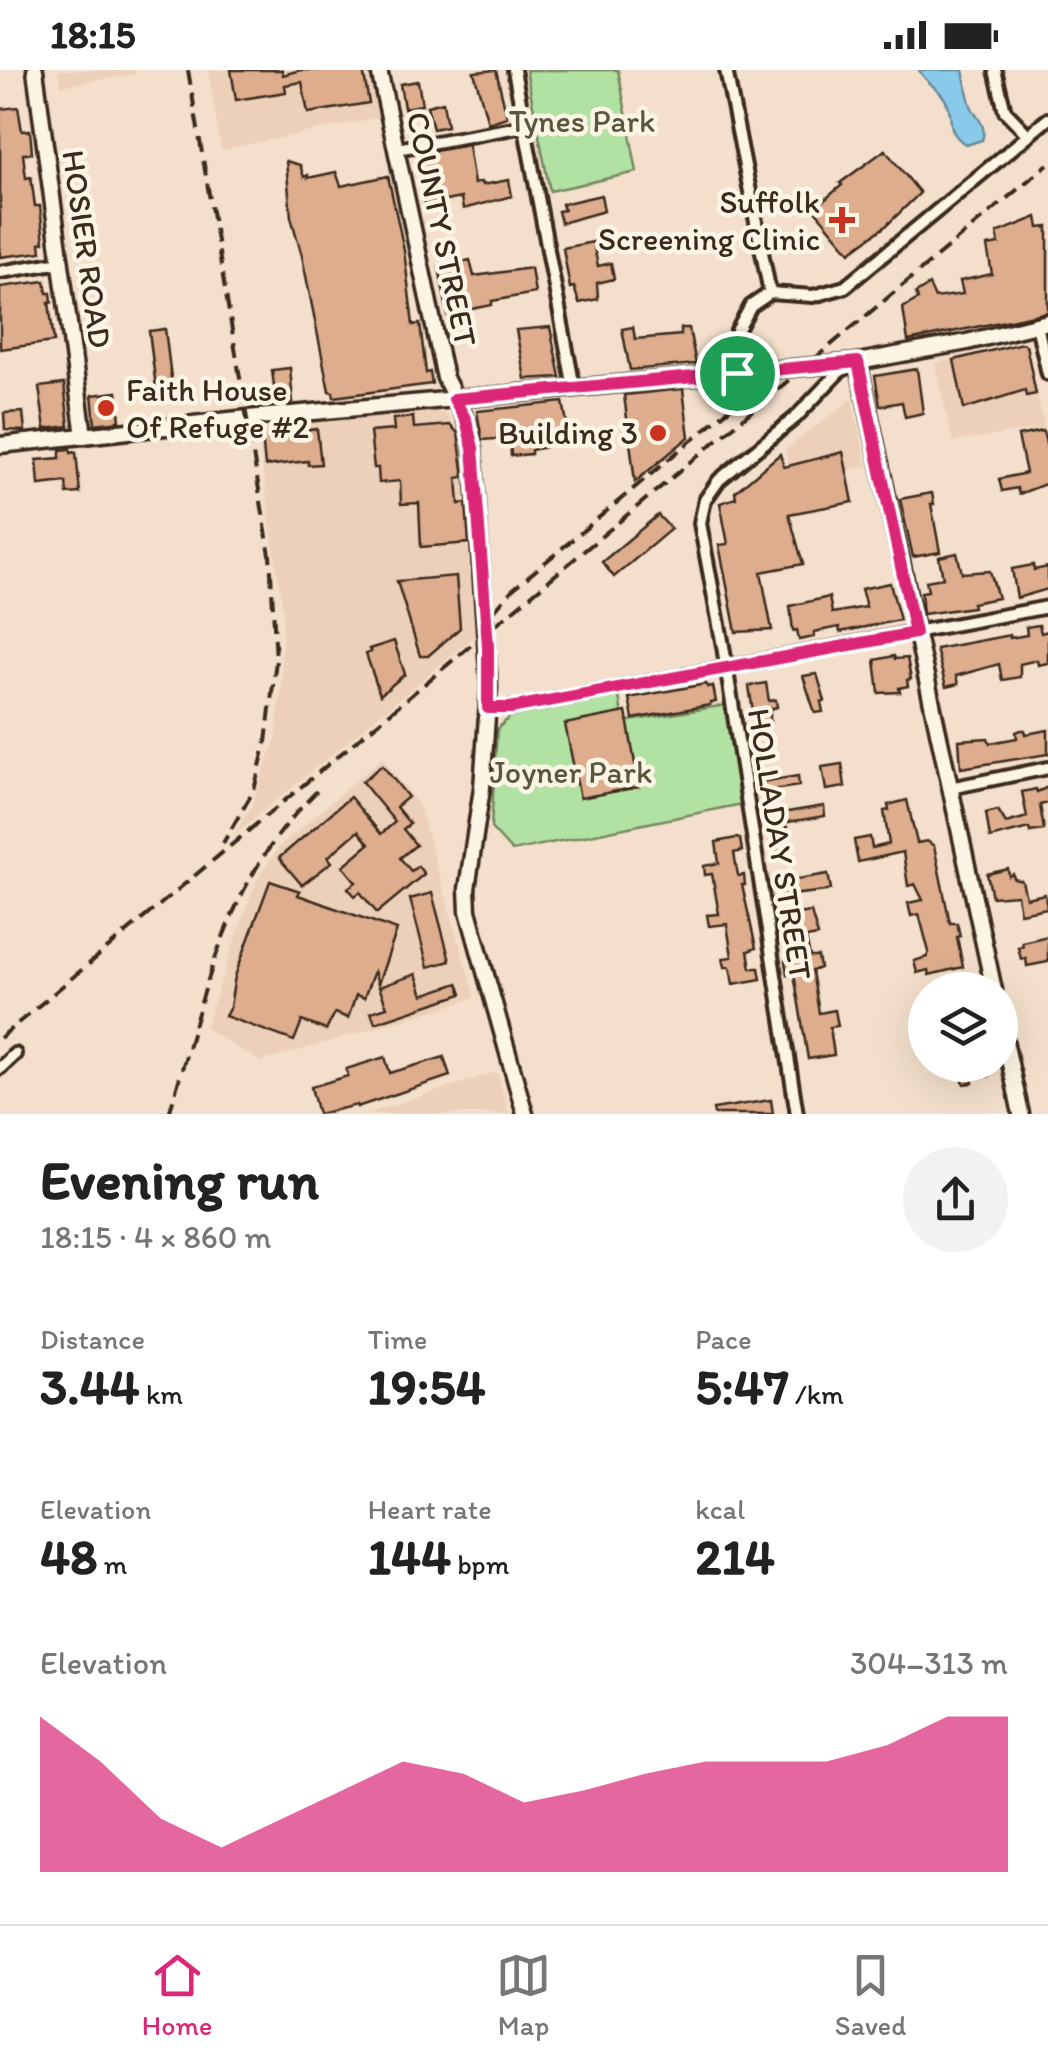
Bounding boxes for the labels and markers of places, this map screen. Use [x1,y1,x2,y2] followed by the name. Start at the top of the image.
[598,183,820,258] place label: Suffolk Screening Clinic
[829,207,855,233] marker: Suffolk Screening Clinic
[695,331,780,416] pin
[126,371,309,446] place label: Faith House Of Refuge #2
[95,397,117,419] marker: Faith House Of Refuge #2
[498,414,638,452] place label: Building 3
[647,422,669,444] marker: Building 3

